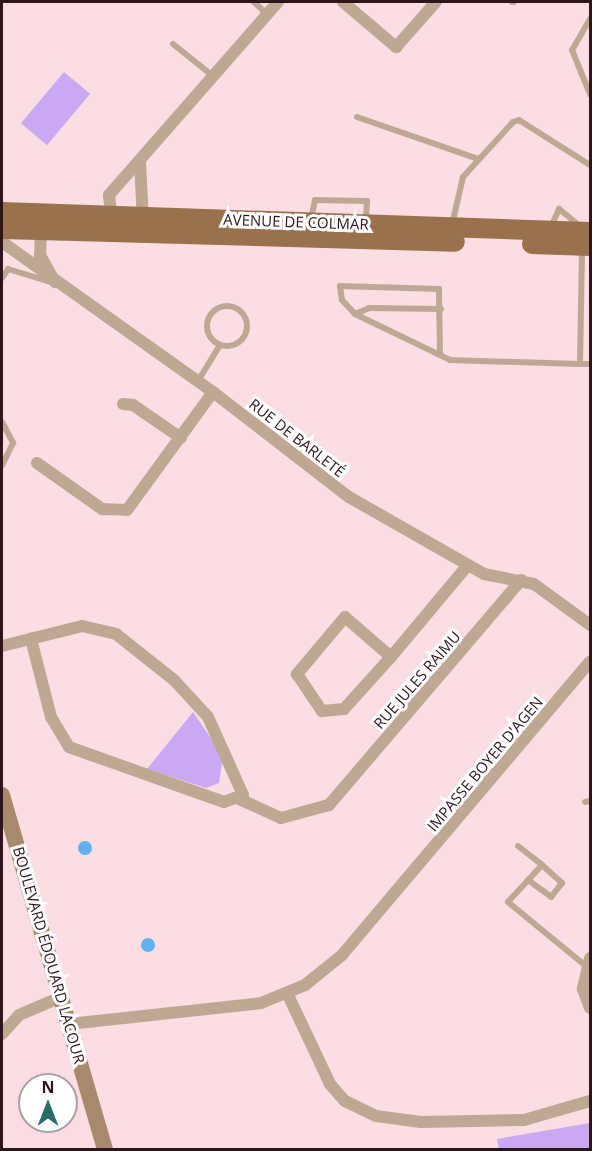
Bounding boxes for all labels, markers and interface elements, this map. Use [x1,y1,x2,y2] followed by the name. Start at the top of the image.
[223,210,369,234] street label: AVENUE DE COLMAR
[245,395,349,481] street label: RUE DE BARLETÉ
[370,628,464,732] street label: RUE JULES RAIMU
[423,693,547,835] street label: IMPASSE BOYER D'AGEN
[9,844,89,1066] street label: BOULEVARD ÉDOUARD LACOUR
[18,1073,78,1133] north arrow
[41,1076,55,1098] text: N

